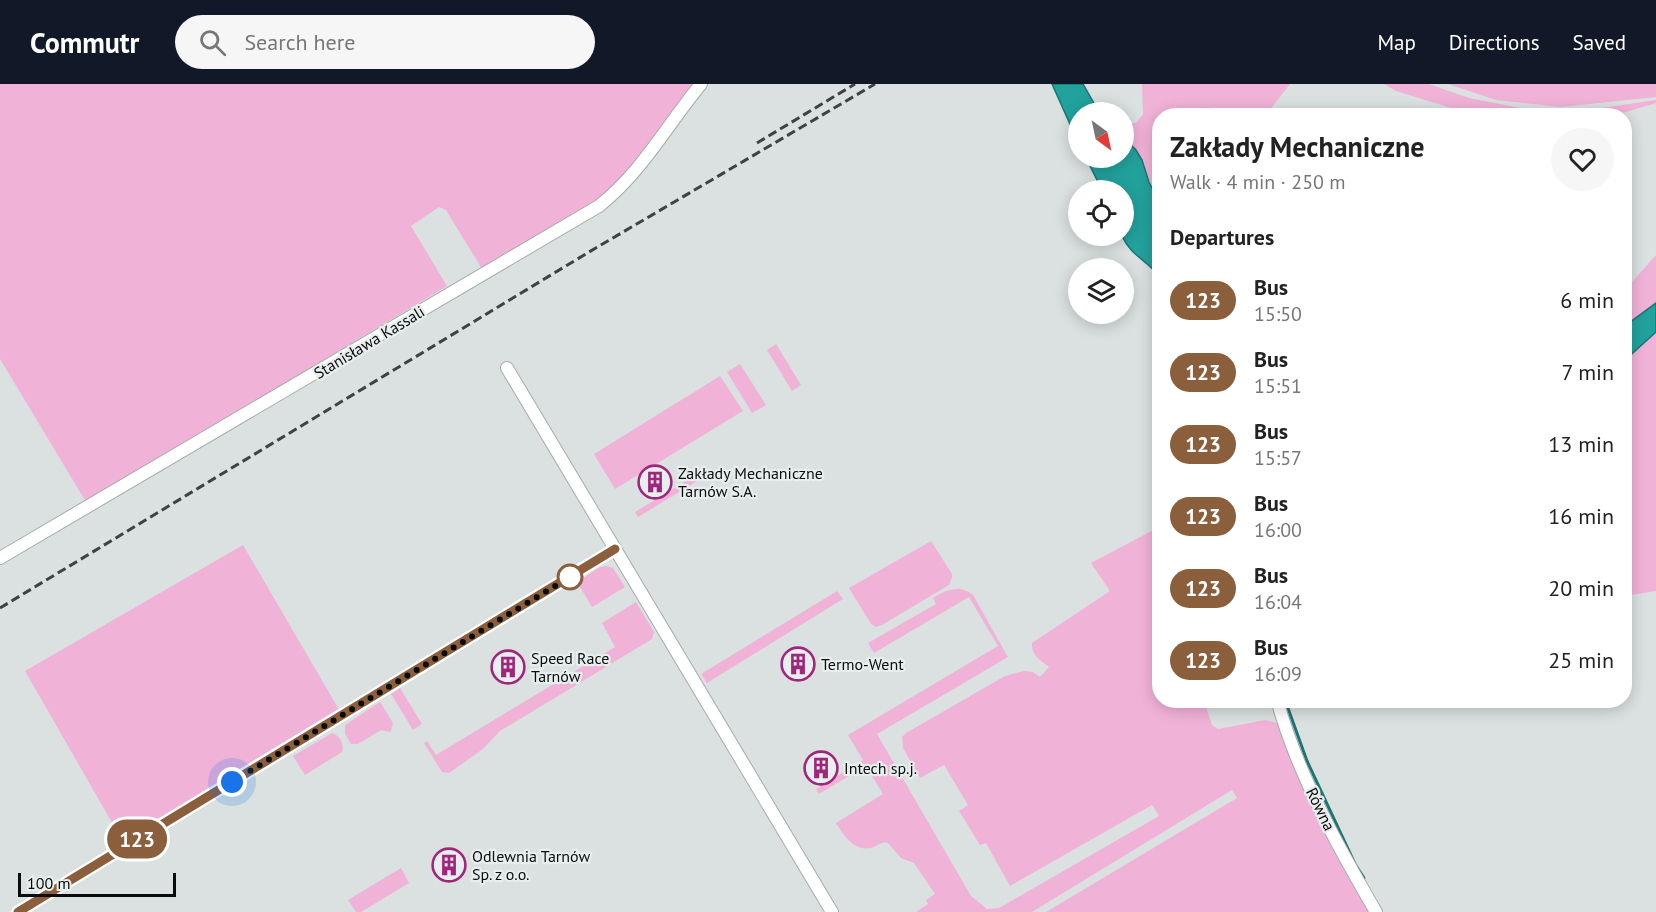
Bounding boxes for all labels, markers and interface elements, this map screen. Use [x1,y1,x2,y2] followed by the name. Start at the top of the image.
[175,15,595,69] search box
[30,24,139,61] text: Commutr
[196,26,229,59] icon: search
[244,28,355,56] text: Search here
[1377,29,1416,56] text: Map
[1449,29,1540,56] text: Directions
[1573,29,1626,56] text: Saved
[1068,102,1134,168] north arrow
[1068,102,1134,324] map controls
[1170,128,1425,165] text: Zakłady Mechaniczne
[1551,128,1614,191] button: heart
[1170,169,1346,195] text: Walk · 4 min · 250 m
[1068,180,1134,246] button: locate
[1170,223,1274,251] text: Departures
[1068,258,1134,324] button: layers
[1254,273,1288,301] text: Bus
[1560,286,1614,314] text: 6 min
[1185,287,1221,314] text: 123
[310,301,428,383] street label: Stanisława Kassali
[1254,301,1302,327] text: 15:50
[1254,345,1288,373] text: Bus
[1562,358,1614,386] text: 7 min
[1185,359,1221,386] text: 123
[1254,373,1302,399] text: 15:51
[1254,417,1288,445] text: Bus
[1548,430,1614,458] text: 13 min
[1185,431,1221,458] text: 123
[1254,445,1302,471] text: 15:57
[678,463,823,501] place label: Zakłady Mechaniczne Tarnów S.A.
[637,464,673,500] building icon: Zakłady Mechaniczne Tarnów S.A.
[1254,489,1288,517] text: Bus
[1548,502,1614,530] text: 16 min
[1185,503,1221,530] text: 123
[1254,517,1302,543] text: 16:00
[1254,561,1288,589] text: Bus
[557,564,583,590] unlabelled marker
[1548,574,1614,602] text: 20 min
[1185,575,1221,602] text: 123
[1254,589,1302,615] text: 16:04
[1254,633,1288,661] text: Bus
[780,646,816,682] building icon: Termo-Went
[1548,646,1614,674] text: 25 min
[1185,647,1221,674] text: 123
[531,648,609,686] place label: Speed Race Tarnów
[490,649,526,685] building icon: Speed Race Tarnów
[821,654,904,674] place label: Termo-Went
[1254,661,1302,687] text: 16:09
[803,750,839,786] building icon: Intech sp.j.
[844,758,917,778] place label: Intech sp.j.
[217,767,247,797] your location
[1302,784,1340,834] street label: Równa
[102,820,172,858] line badge: 123
[119,826,155,853] text: 123
[472,846,590,884] place label: Odlewnia Tarnów Sp. z o.o.
[431,847,467,883] building icon: Odlewnia Tarnów Sp. z o.o.
[18,870,176,898] scale bar
[27,873,70,893] text: 100 m

